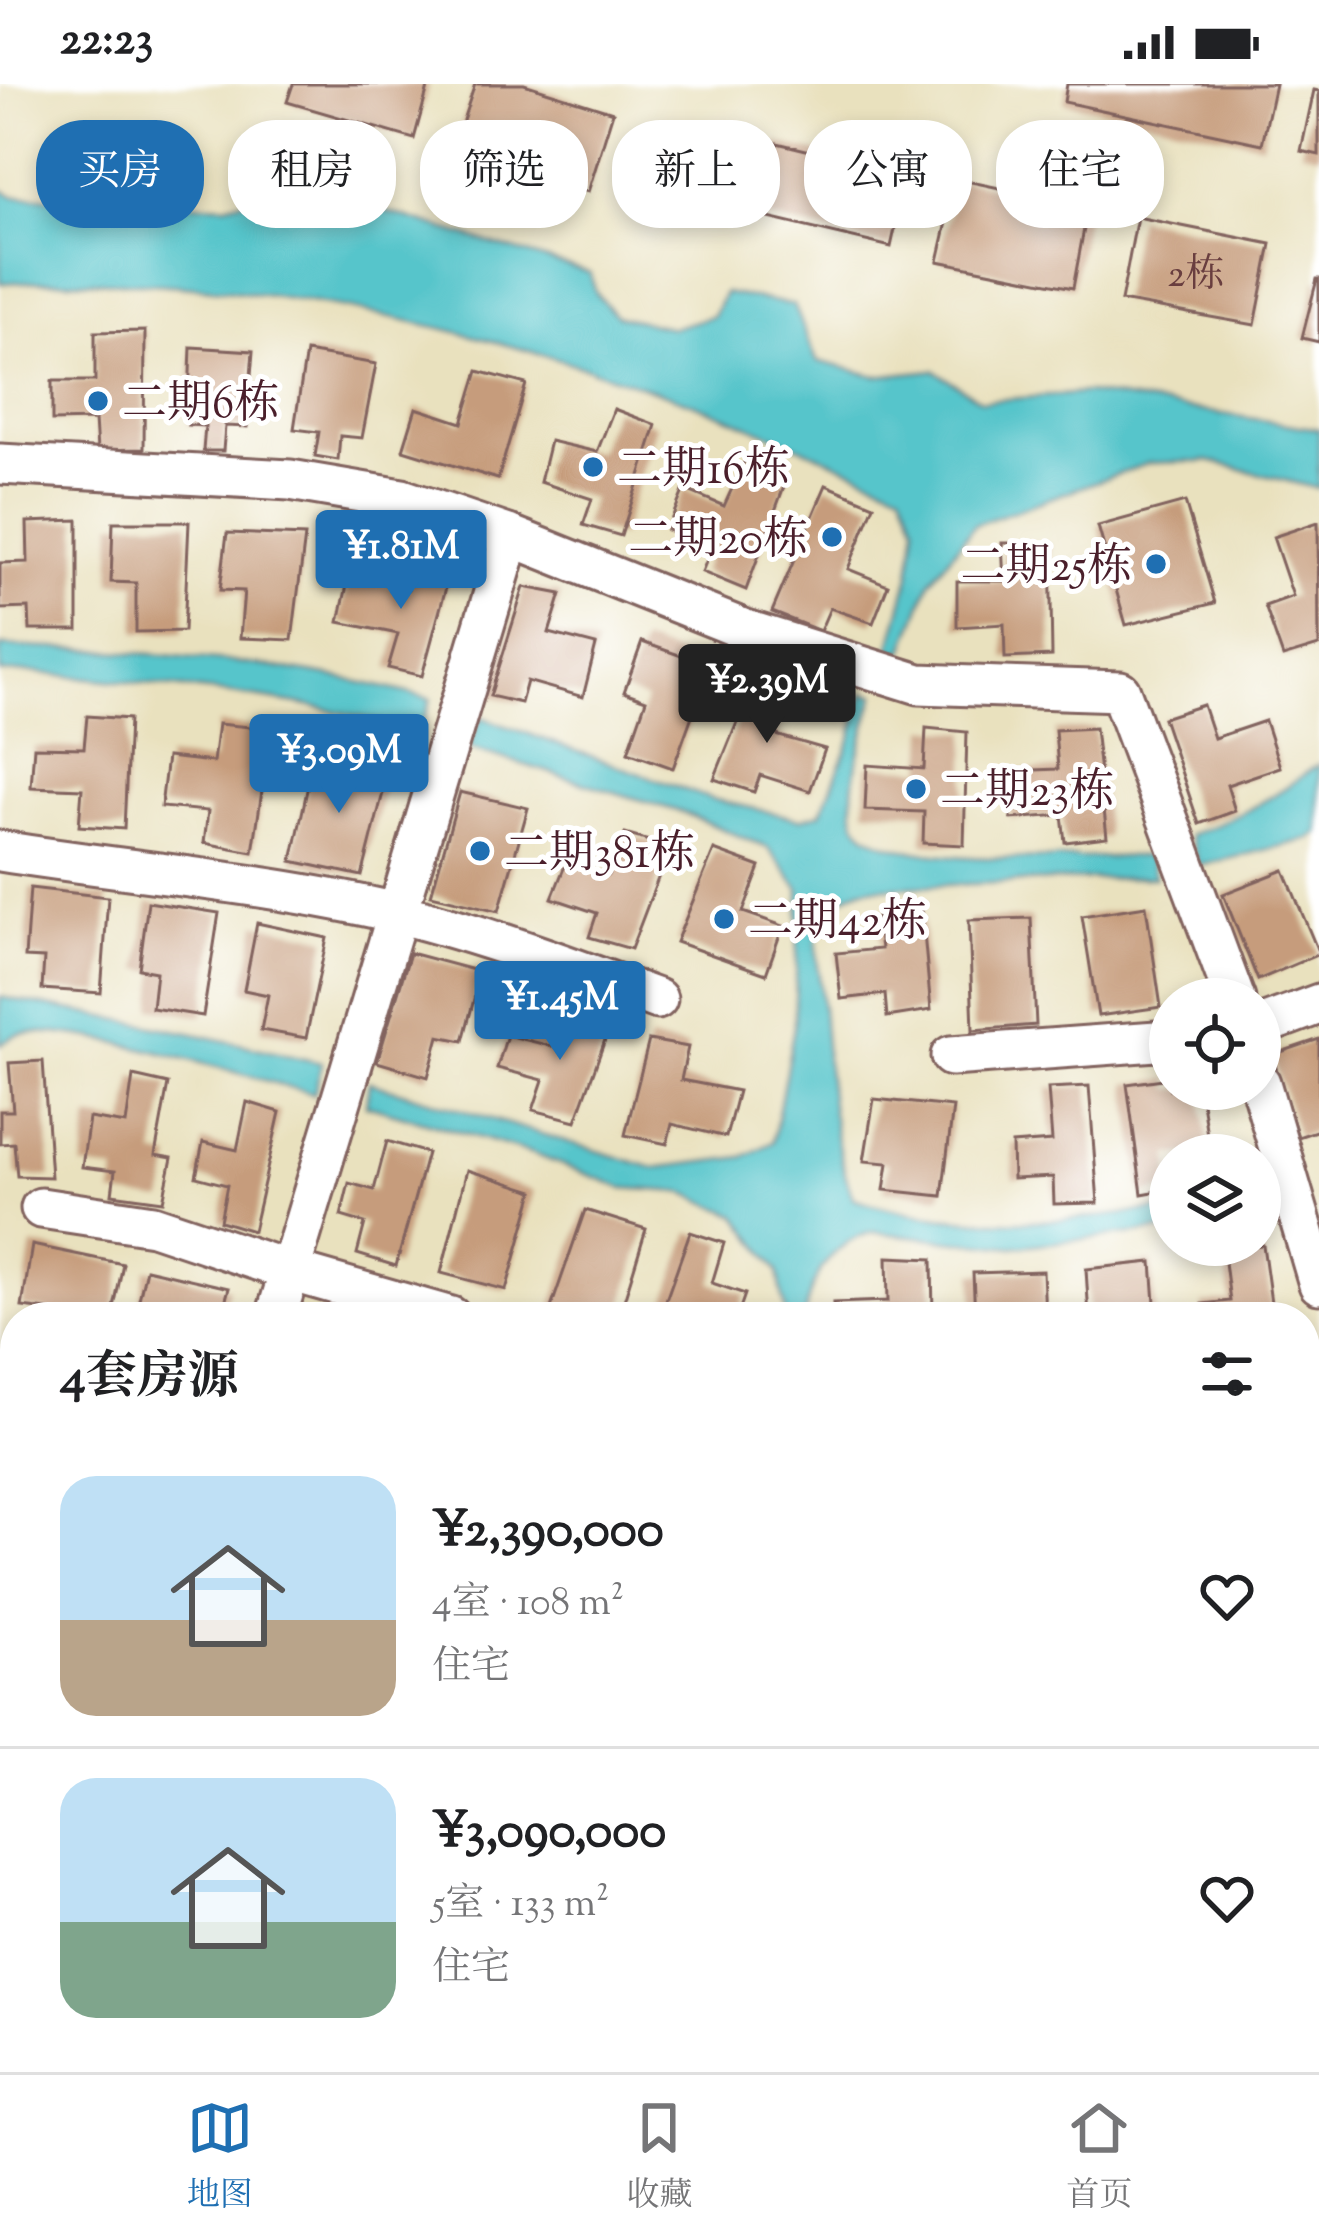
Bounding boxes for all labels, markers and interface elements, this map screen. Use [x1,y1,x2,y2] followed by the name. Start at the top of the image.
[60,10,153,75] text: 22:23
[36,120,204,228] chip: 买房
[228,120,396,228] chip: 租房
[420,120,588,228] chip: 筛选
[612,120,780,228] chip: 新上
[804,120,972,228] chip: 公寓
[996,120,1164,228] chip: 住宅
[1167,249,1225,305] house number: 2栋
[122,374,279,439] place label: 二期6栋
[85,388,111,414] marker: 二期6栋
[617,440,790,505] place label: 二期16栋
[580,454,606,480] marker: 二期16栋
[303,510,499,612] pin: ¥1.81M
[628,510,808,575] place label: 二期20栋
[343,521,459,577] text: ¥1.81M
[819,524,845,550] marker: 二期20栋
[961,537,1132,602] place label: 二期25栋
[1143,551,1169,577] marker: 二期25栋
[669,644,865,746] pin: ¥2.39M
[705,655,829,711] text: ¥2.39M
[241,714,437,816] pin: ¥3.09M
[276,725,402,781] text: ¥3.09M
[940,762,1114,827] place label: 二期23栋
[903,776,929,802] marker: 二期23栋
[504,824,695,889] place label: 二期381栋
[467,838,493,864] marker: 二期381栋
[748,892,927,957] place label: 二期42栋
[711,906,737,932] marker: 二期42栋
[462,961,658,1063] pin: ¥1.45M
[501,972,619,1028] text: ¥1.45M
[1149,978,1281,1266] map controls
[1149,978,1281,1110] button: locate
[1149,1134,1281,1266] button: layers
[1194,1341,1260,1407] icon: filters
[60,1343,239,1416] text: 4套房源
[432,1496,664,1569] text: ¥2,390,000
[156,1524,300,1668] icon: home
[1194,1563,1260,1629] icon: heart
[432,1577,624,1633] text: 4室 · 108 m²
[432,1641,510,1697] text: 住宅
[432,1797,666,1870] text: ¥3,090,000
[156,1826,300,1970] icon: home
[1194,1865,1260,1931] icon: heart
[432,1878,609,1934] text: 5室 · 133 m²
[432,1942,510,1998] text: 住宅
[187,2095,253,2221] tab: 地图
[626,2095,692,2221] tab: 收藏
[1066,2095,1132,2221] tab: 首页

